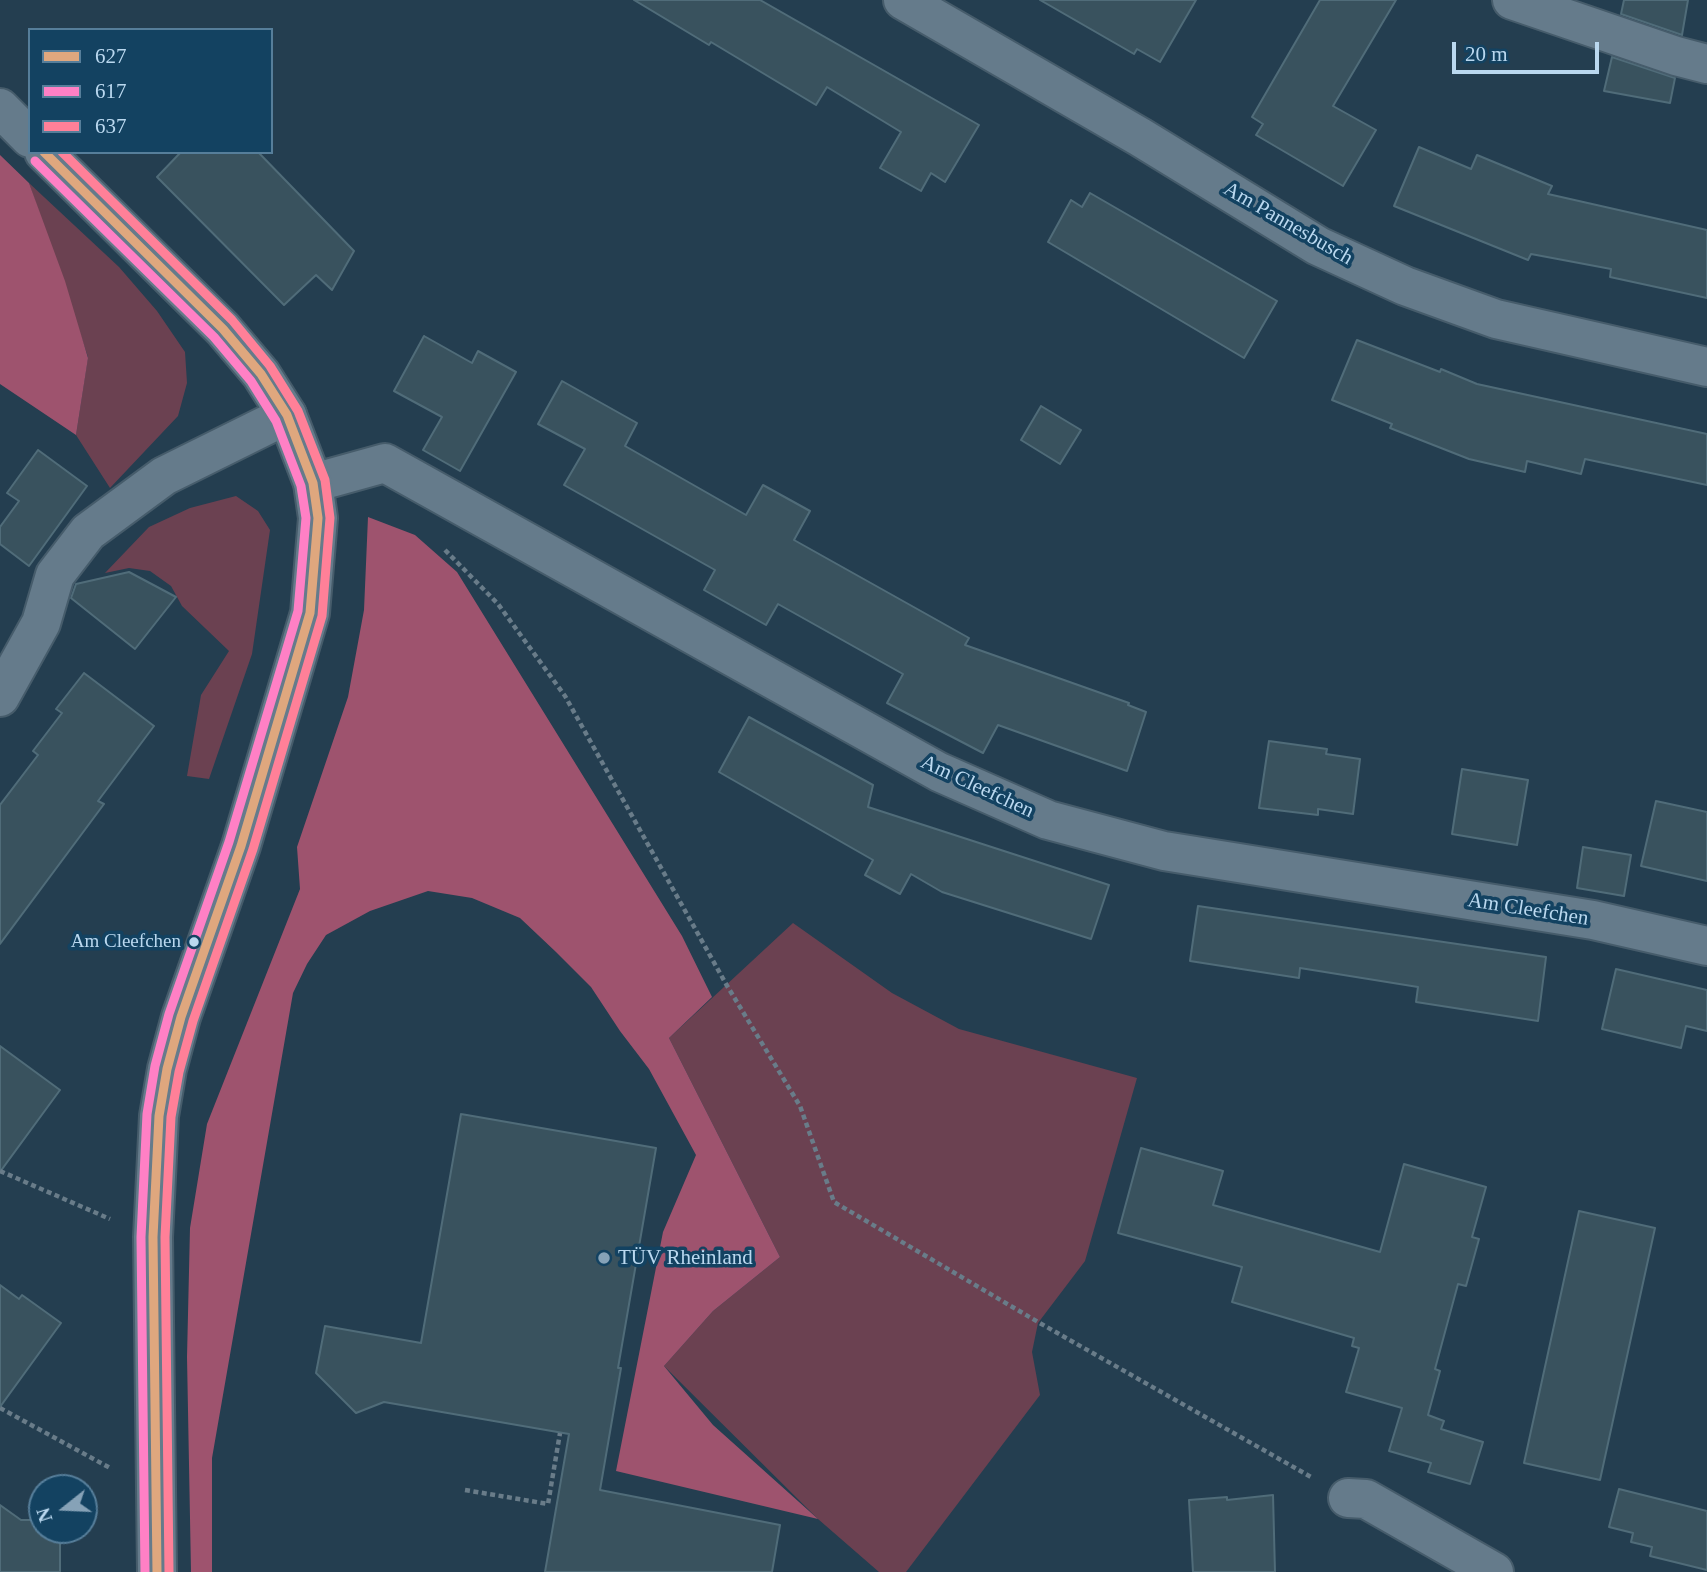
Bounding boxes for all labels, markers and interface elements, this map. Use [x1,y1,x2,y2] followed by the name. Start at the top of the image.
[28,28,273,154] legend
[1455,28,1602,72] scale bar
[1465,42,1508,66] text: 20 m
[95,44,127,68] text: 627
[95,79,127,103] text: 617
[95,114,127,138] text: 637
[1219,177,1357,271] street label: Am Pannesbusch
[916,750,1038,824] street label: Am Cleefchen
[1466,888,1590,932] street label: Am Cleefchen
[71,931,181,953] place label: Am Cleefchen
[187,935,201,949] marker: Am Cleefchen
[618,1245,753,1271] place label: TÜV Rheinland
[596,1250,612,1266] marker: TÜV Rheinland
[28,1474,98,1544] north arrow
[32,1505,57,1525] text: N

